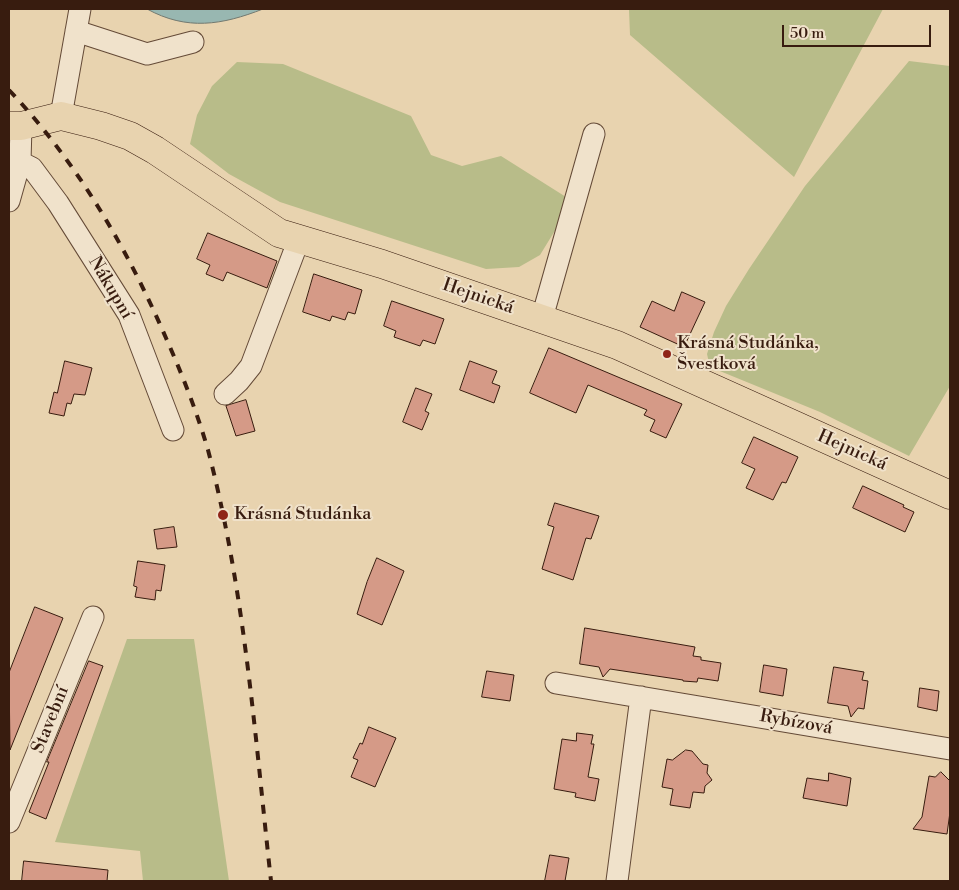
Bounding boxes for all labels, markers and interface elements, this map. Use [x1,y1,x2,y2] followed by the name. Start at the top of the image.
[784,15,933,47] scale bar
[790,24,824,43] text: 50 m
[83,253,137,323] street label: Nákupní
[439,275,517,319] street label: Hejnická
[677,333,819,376] place label: Krásná Studánka, Švestková
[661,348,673,360] marker: Krásná Studánka, Švestková
[814,426,890,476] street label: Hejnická
[234,504,371,526] place label: Krásná Studánka
[216,508,230,522] marker: Krásná Studánka
[28,683,74,757] street label: Stavební
[758,706,834,740] street label: Rybízová

